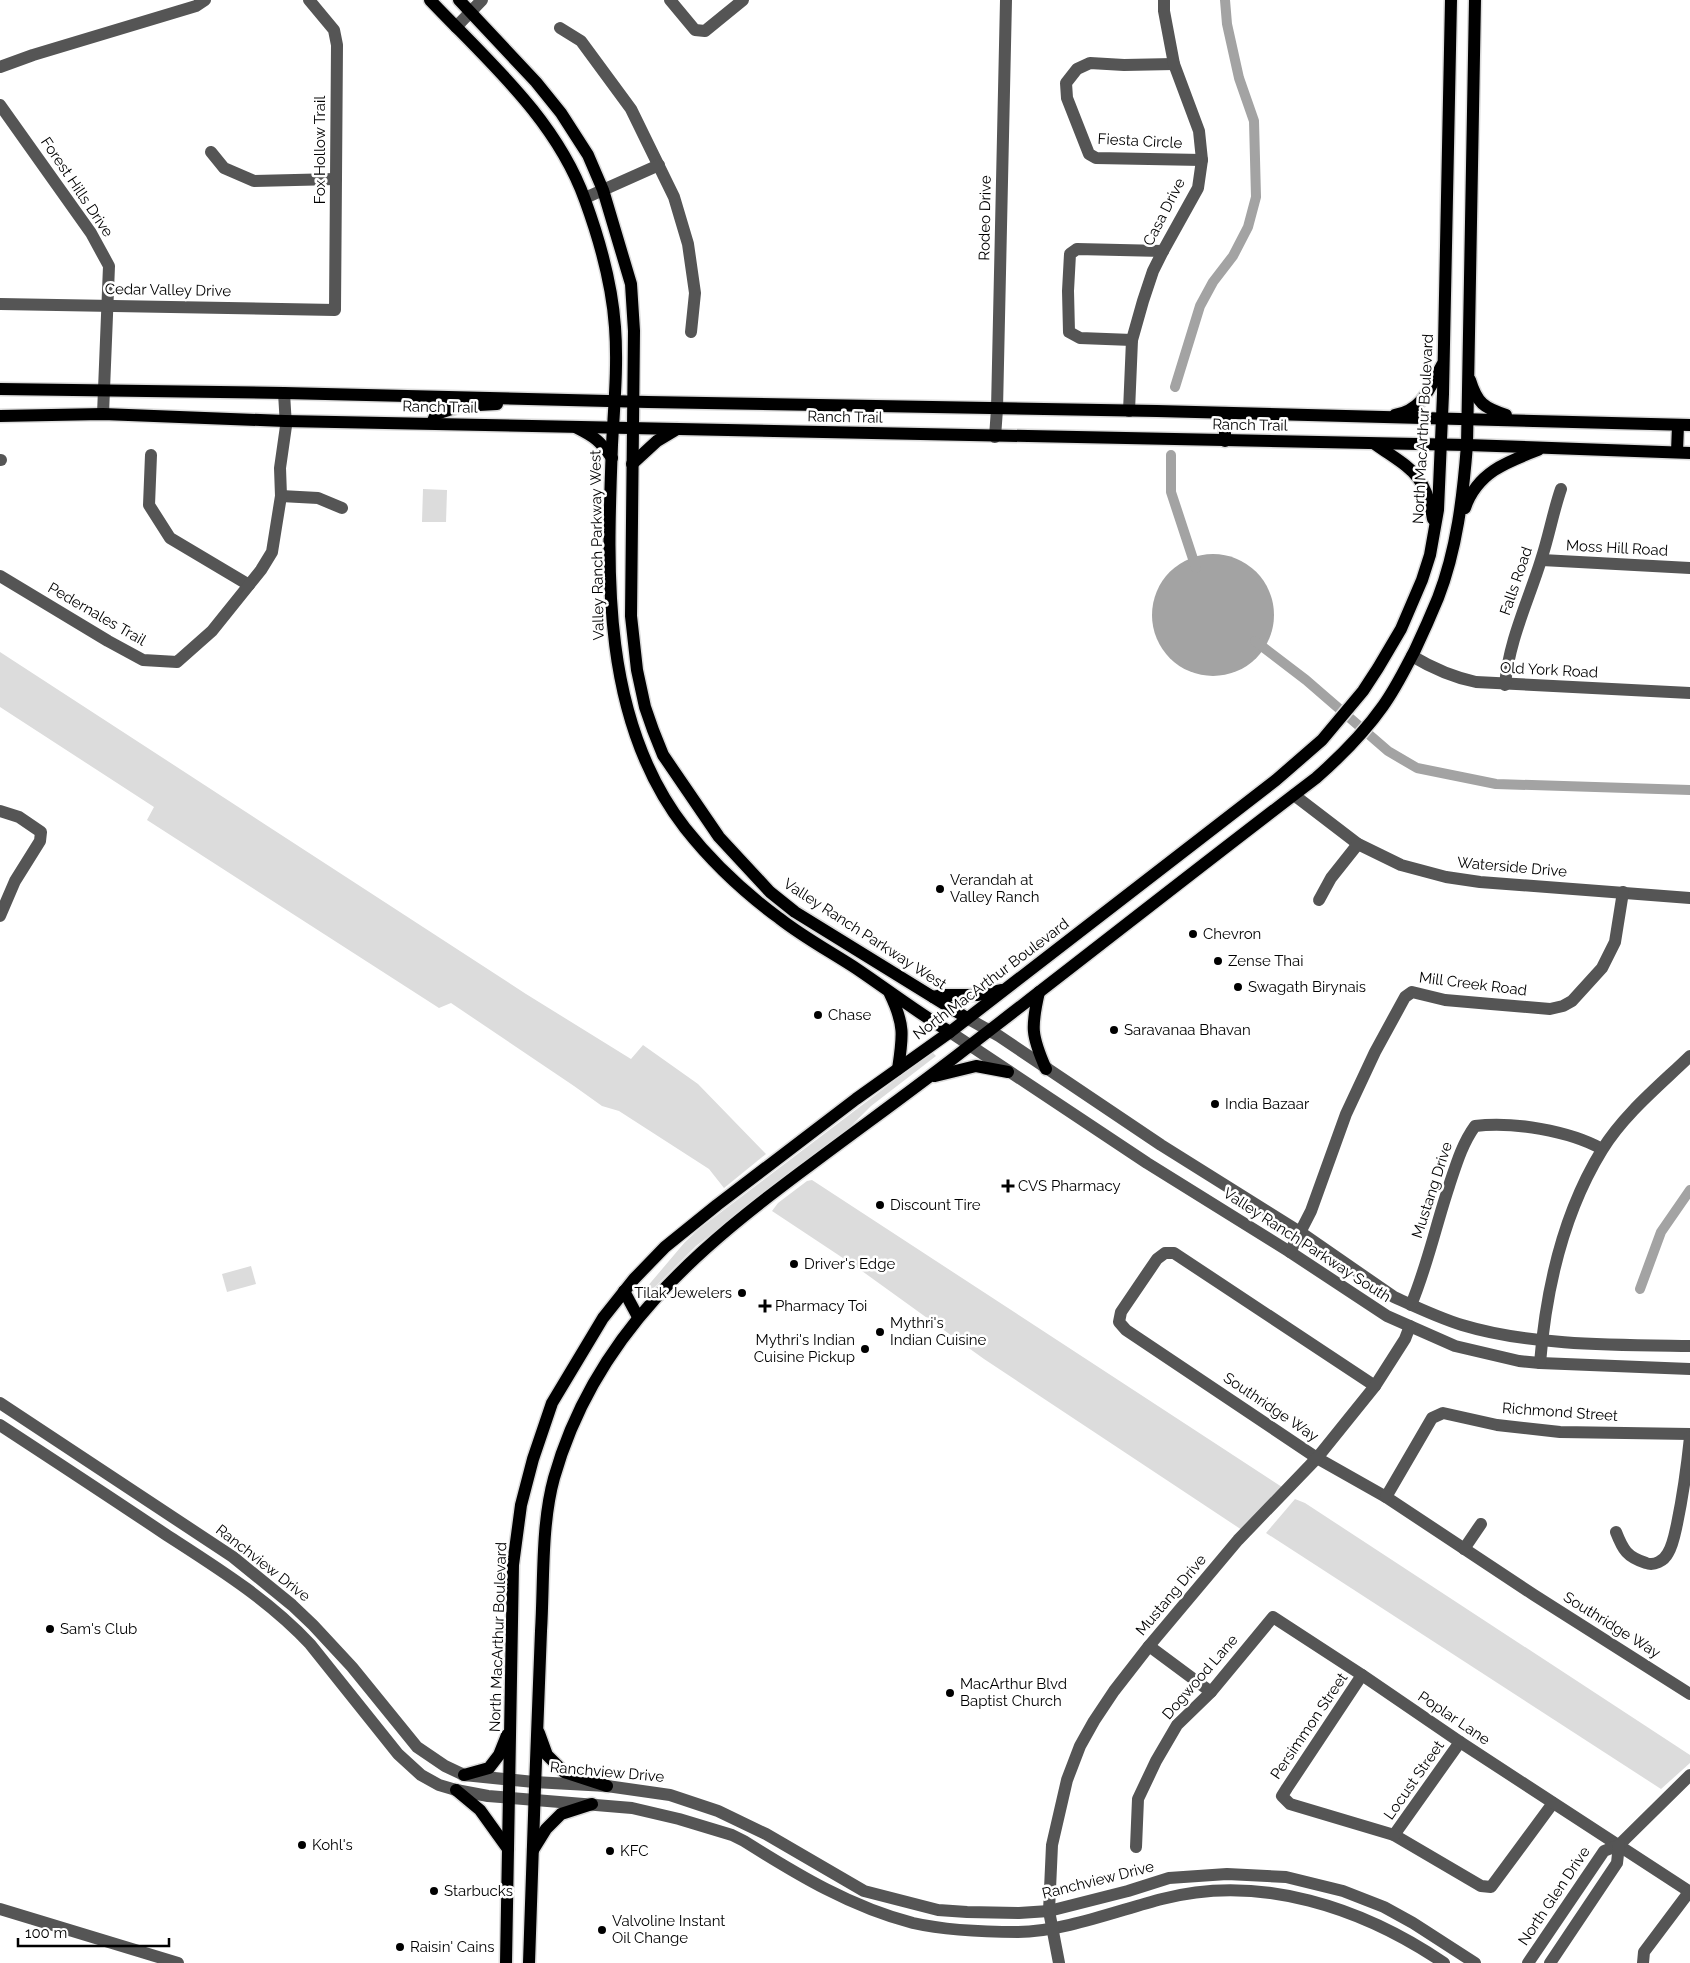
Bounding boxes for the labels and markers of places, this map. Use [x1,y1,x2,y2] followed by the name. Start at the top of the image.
[950,871,1039,906] place label: Verandah at Valley Ranch
[934,883,946,895] marker: Verandah at Valley Ranch
[1203,925,1261,943] place label: Chevron
[1187,928,1199,940] marker: Chevron
[1228,952,1304,970] place label: Zense Thai
[1212,955,1224,967] marker: Zense Thai
[1248,978,1366,996] place label: Swagath Birynais
[1232,981,1244,993] marker: Swagath Birynais
[828,1006,871,1024] place label: Chase
[812,1009,824,1021] marker: Chase
[1124,1021,1251,1039] place label: Saravanaa Bhavan
[1108,1024,1120,1036] marker: Saravanaa Bhavan
[1225,1095,1310,1113] place label: India Bazaar
[1209,1098,1221,1110] marker: India Bazaar
[1018,1177,1121,1195] place label: CVS Pharmacy
[1002,1180,1014,1192] marker: CVS Pharmacy
[890,1196,981,1214] place label: Discount Tire
[874,1199,886,1211] marker: Discount Tire
[804,1255,895,1273] place label: Driver's Edge
[788,1258,800,1270] marker: Driver's Edge
[634,1284,732,1302] place label: Tilak Jewelers
[736,1287,748,1299] marker: Tilak Jewelers
[775,1297,867,1315] place label: Pharmacy Toi
[759,1300,771,1312] marker: Pharmacy Toi
[890,1314,987,1349] place label: Mythri's Indian Cuisine
[874,1326,886,1338] marker: Mythri's Indian Cuisine
[754,1331,855,1366] place label: Mythri's Indian Cuisine Pickup
[859,1343,871,1355] marker: Mythri's Indian Cuisine Pickup
[60,1620,137,1638] place label: Sam's Club
[44,1623,56,1635] marker: Sam's Club
[960,1675,1067,1710] place label: MacArthur Blvd Baptist Church
[944,1687,956,1699] marker: MacArthur Blvd Baptist Church
[312,1836,353,1854] place label: Kohl's
[296,1839,308,1851] marker: Kohl's
[620,1842,649,1860] place label: KFC
[604,1845,616,1857] marker: KFC
[444,1882,513,1900] place label: Starbucks
[428,1885,440,1897] marker: Starbucks
[612,1912,725,1947] place label: Valvoline Instant Oil Change
[596,1924,608,1936] marker: Valvoline Instant Oil Change
[410,1938,494,1956] place label: Raisin' Cains
[394,1941,406,1953] marker: Raisin' Cains

